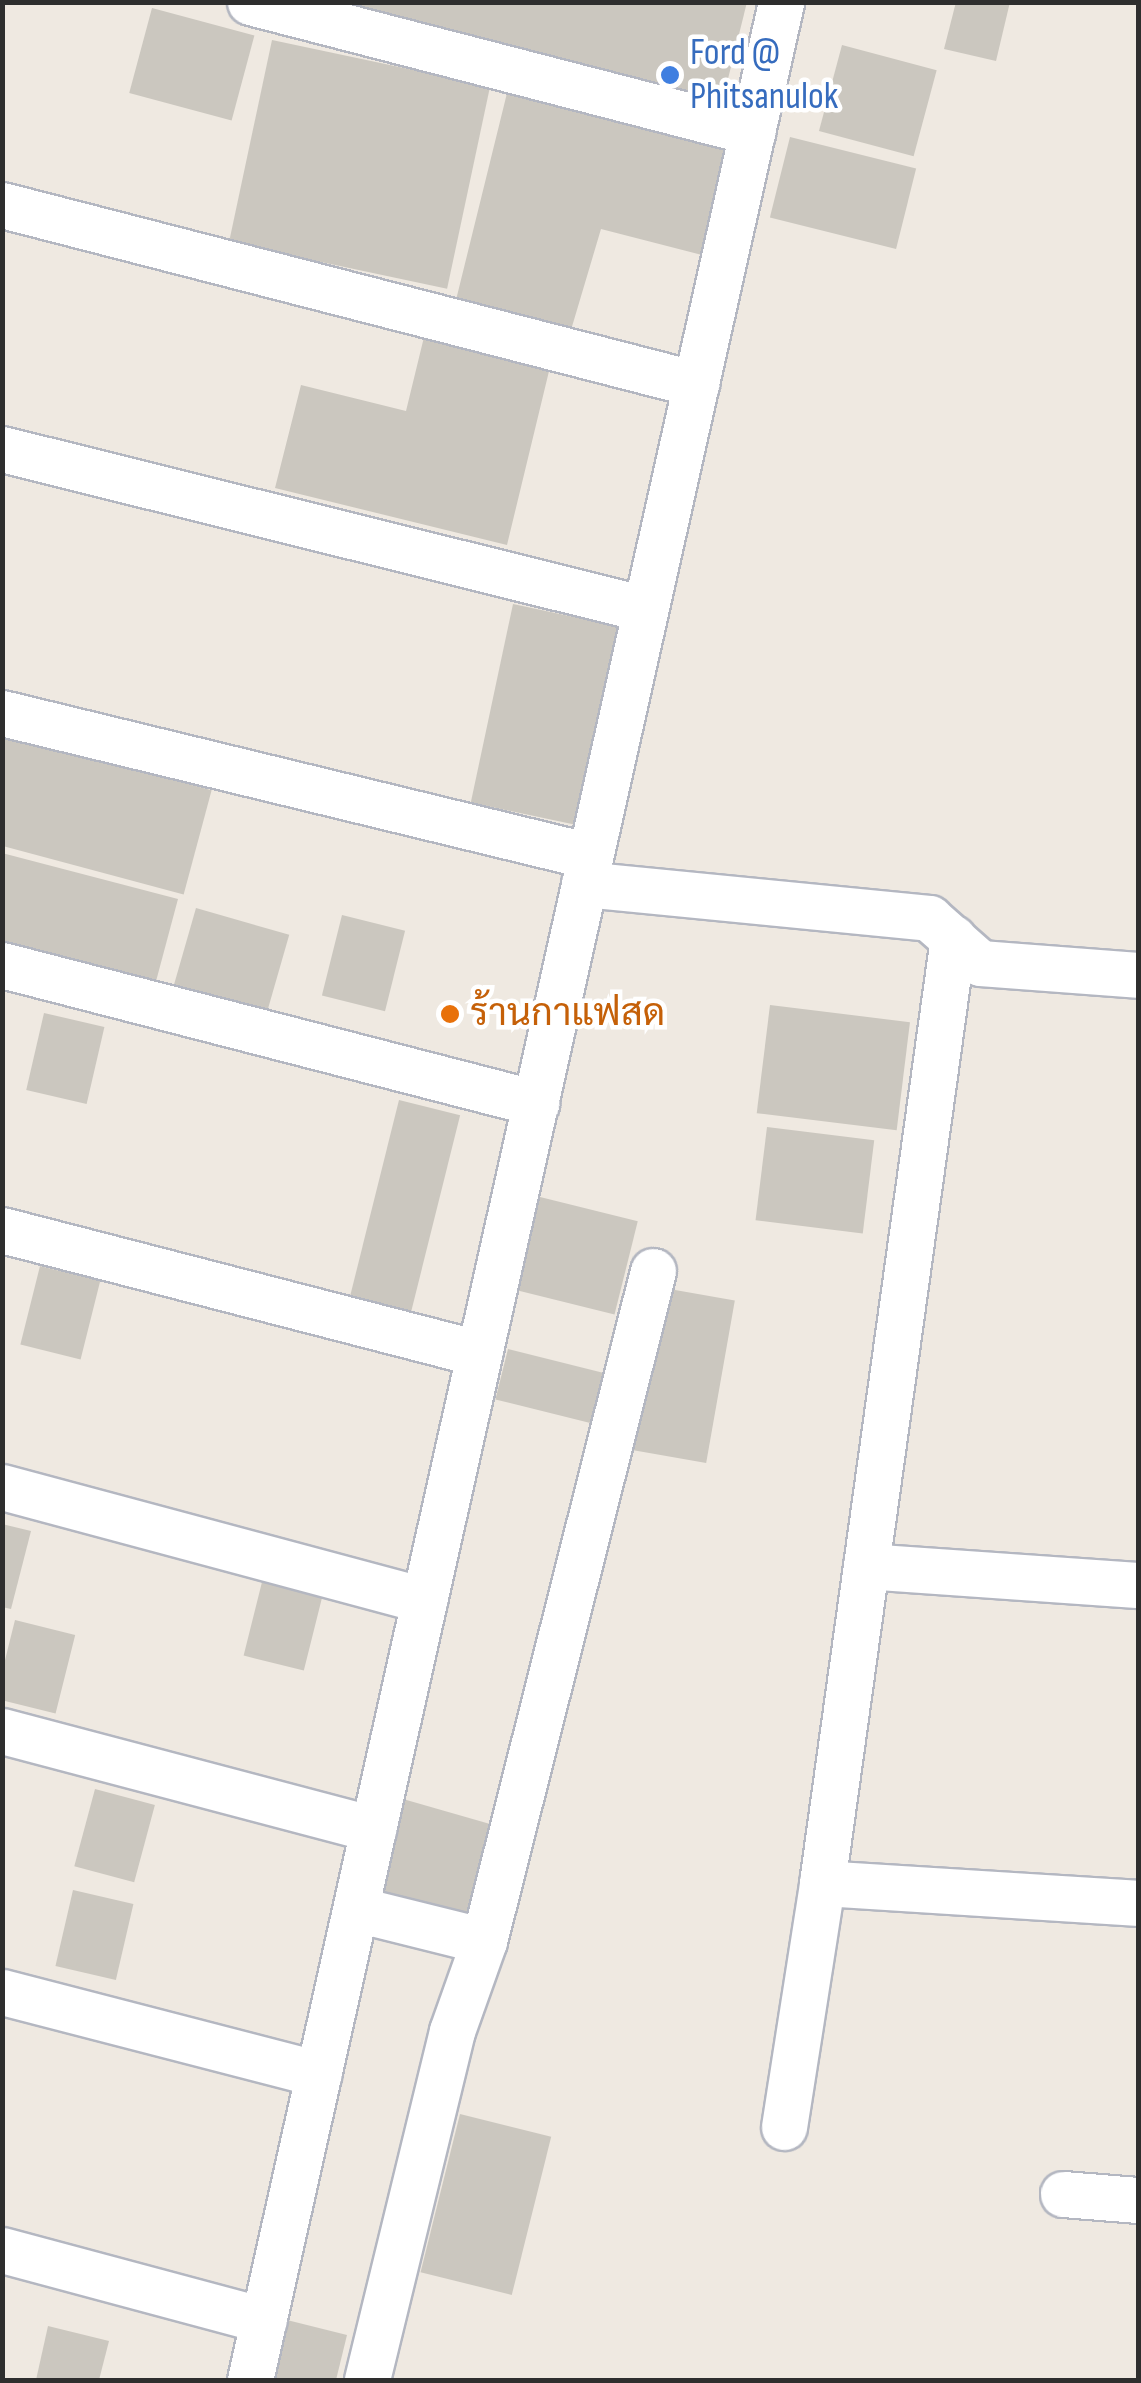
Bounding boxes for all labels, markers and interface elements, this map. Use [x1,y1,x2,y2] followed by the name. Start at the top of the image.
[690,30,838,120] place label: Ford @ Phitsanulok
[659,64,681,86] marker: Ford @ Phitsanulok
[470,991,665,1037] place label: ร้านกาแฟสด
[439,1003,461,1025] marker: ร้านกาแฟสด

